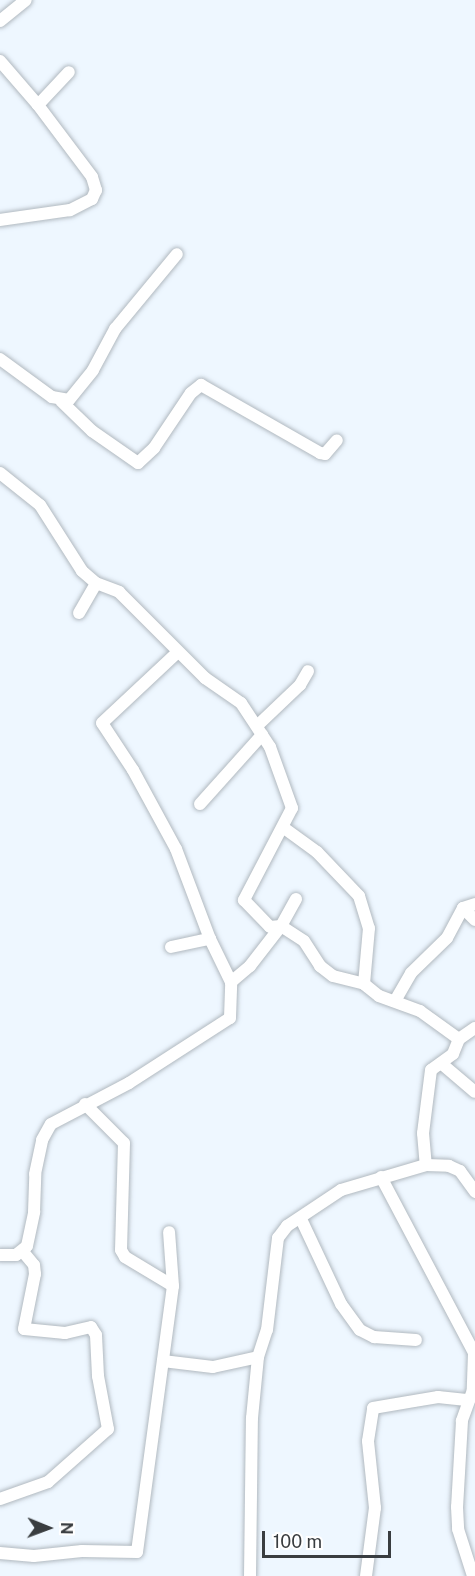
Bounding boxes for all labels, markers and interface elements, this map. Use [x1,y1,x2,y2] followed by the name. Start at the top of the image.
[18,1498,78,1558] north arrow
[265,1519,394,1557] scale bar
[57,1522,76,1535] text: N
[273,1531,322,1552] text: 100 m

